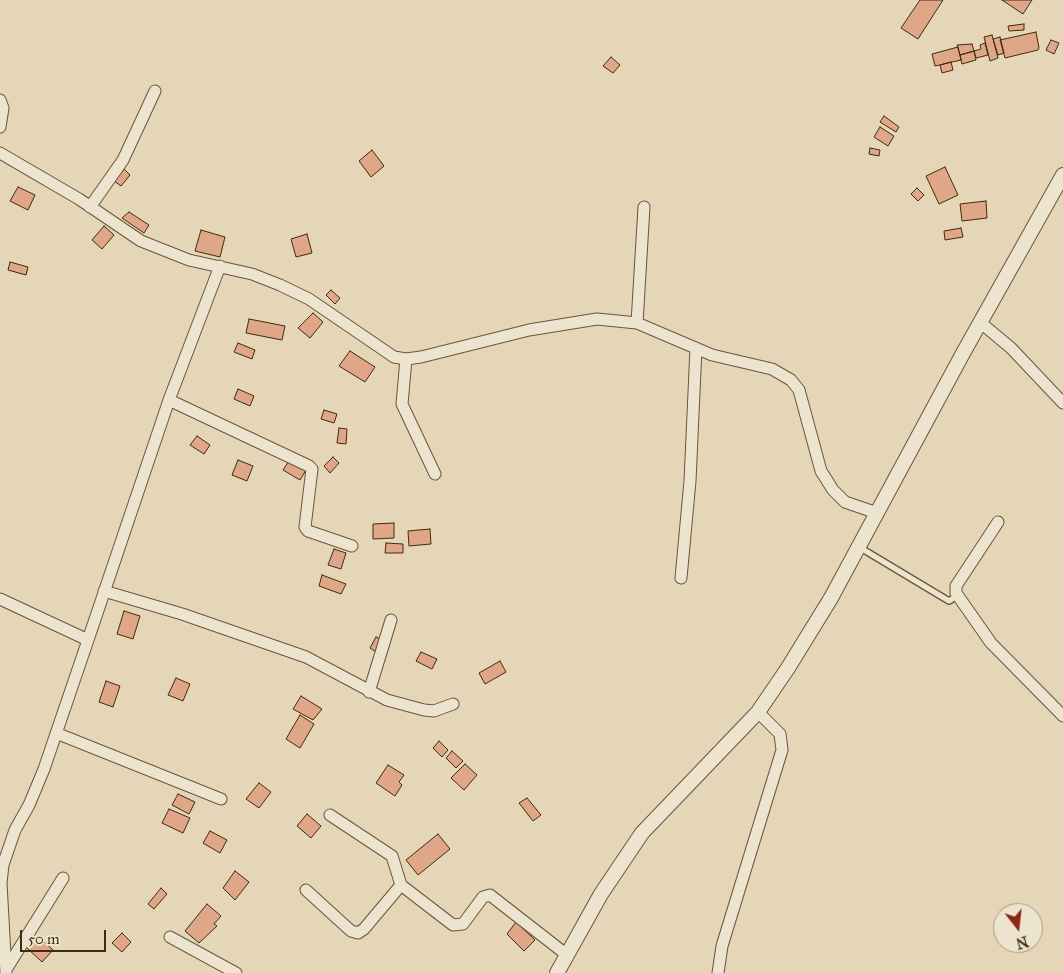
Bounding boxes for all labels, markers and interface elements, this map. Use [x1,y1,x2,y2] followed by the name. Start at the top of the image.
[993,903,1043,953] north arrow
[22,920,109,952] scale bar
[28,930,60,948] text: 50 m
[1014,932,1030,952] text: N

